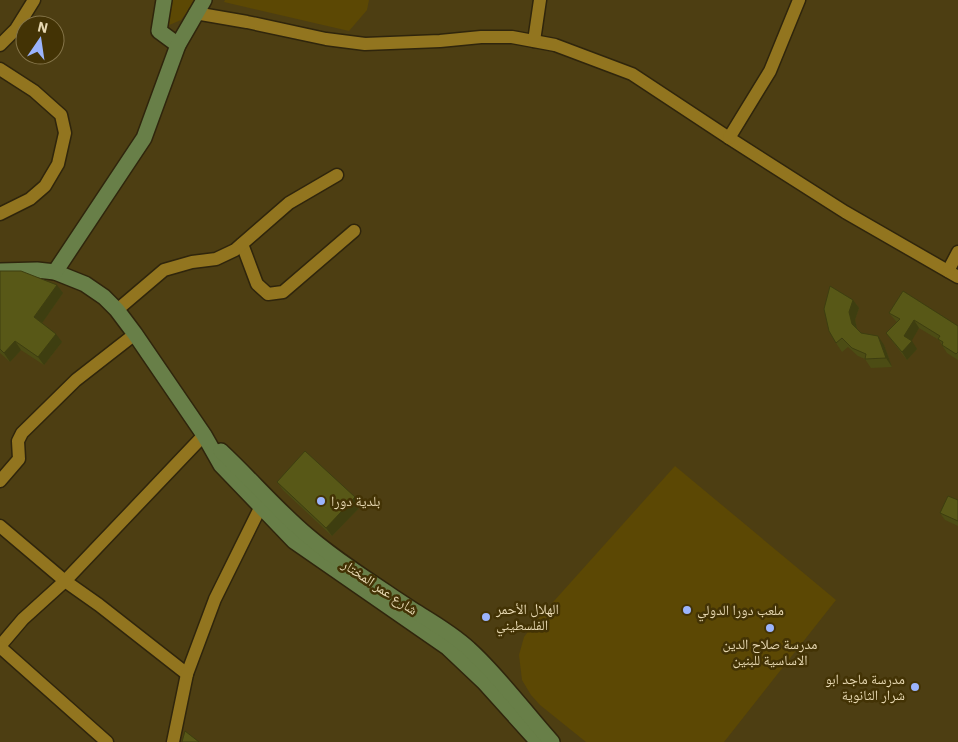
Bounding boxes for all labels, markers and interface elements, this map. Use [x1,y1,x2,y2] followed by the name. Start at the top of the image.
[15,15,65,65] north arrow
[36,17,50,37] text: N
[331,492,381,510] place label: بلدية دورا
[315,495,327,507] marker: بلدية دورا
[337,555,421,620] street label: شارع عمر المختار
[495,600,559,637] place label: الهلال الأحمر الفلسطيني
[697,601,784,622] place label: ملعب دورا الدولي
[681,604,693,616] marker: ملعب دورا الدولي
[480,611,492,623] marker: الهلال الأحمر الفلسطيني
[764,622,776,634] marker: مدرسة صلاح الدين الاساسية للبنين
[723,635,817,669] place label: مدرسة صلاح الدين الاساسية للبنين
[825,670,905,704] place label: مدرسة ماجد ابو شرار الثانوية
[909,681,921,693] marker: مدرسة ماجد ابو شرار الثانوية

